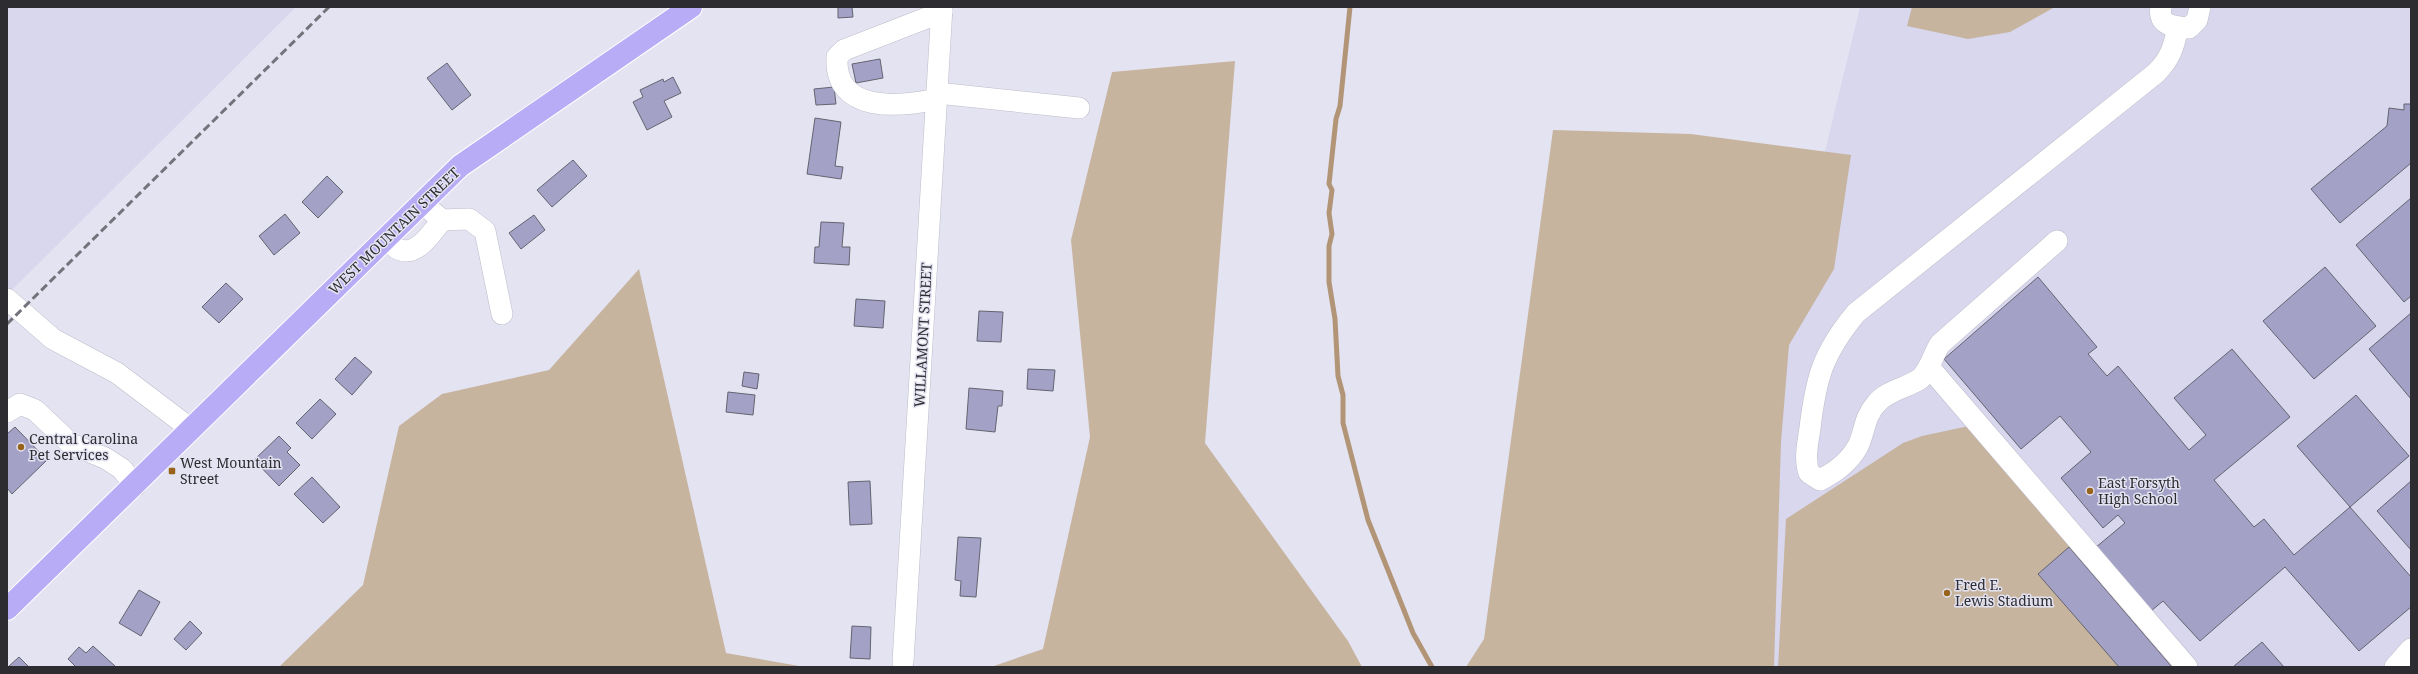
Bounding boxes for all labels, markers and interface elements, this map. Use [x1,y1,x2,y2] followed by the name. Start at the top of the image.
[324,163,464,298] street label: WEST MOUNTAIN STREET
[909,262,936,408] street label: WILLAMONT STREET
[29,429,138,464] place label: Central Carolina Pet Services
[16,442,26,452] marker: Central Carolina Pet Services
[180,453,282,488] place label: West Mountain Street
[167,466,177,476] marker: West Mountain Street
[2098,473,2180,508] place label: East Forsyth High School
[2085,486,2095,496] marker: East Forsyth High School
[1955,575,2053,610] place label: Fred E. Lewis Stadium
[1942,588,1952,598] marker: Fred E. Lewis Stadium

